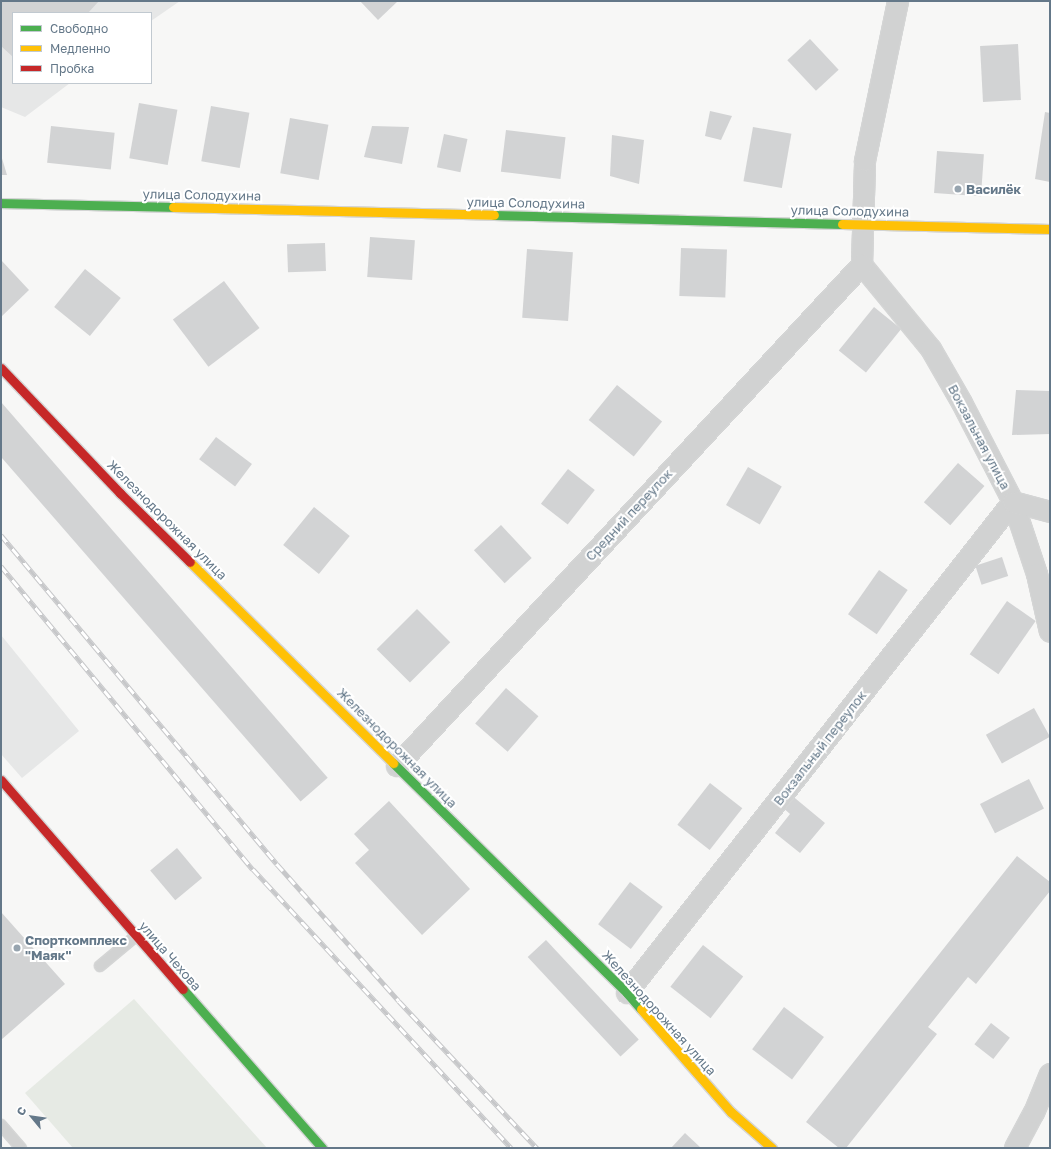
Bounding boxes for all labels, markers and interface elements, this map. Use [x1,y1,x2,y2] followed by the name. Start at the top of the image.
[12,12,152,84] legend
[50,21,108,36] text: Свободно
[50,41,110,56] text: Медленно
[50,61,94,76] text: Пробка
[966,181,1021,197] place label: Василёк
[953,184,963,194] marker: Василёк
[143,186,261,204] street label: улица Солодухина
[467,194,585,212] street label: улица Солодухина
[791,202,909,220] street label: улица Солодухина
[945,382,1013,492] street label: Вокзальная улица
[104,457,230,583] street label: Железнодорожная улица
[582,466,676,564] street label: Средний переулок
[334,685,460,811] street label: Железнодорожная улица
[770,687,870,809] street label: Вокзальный переулок
[136,918,204,994] street label: улица Чехова
[25,933,127,964] place label: Спорткомплекс "Маяк"
[12,943,22,953] marker: Спорткомплекс "Маяк"
[599,947,719,1079] street label: Железнодорожная улица
[12,1097,52,1137] north arrow
[13,1104,29,1118] text: С

